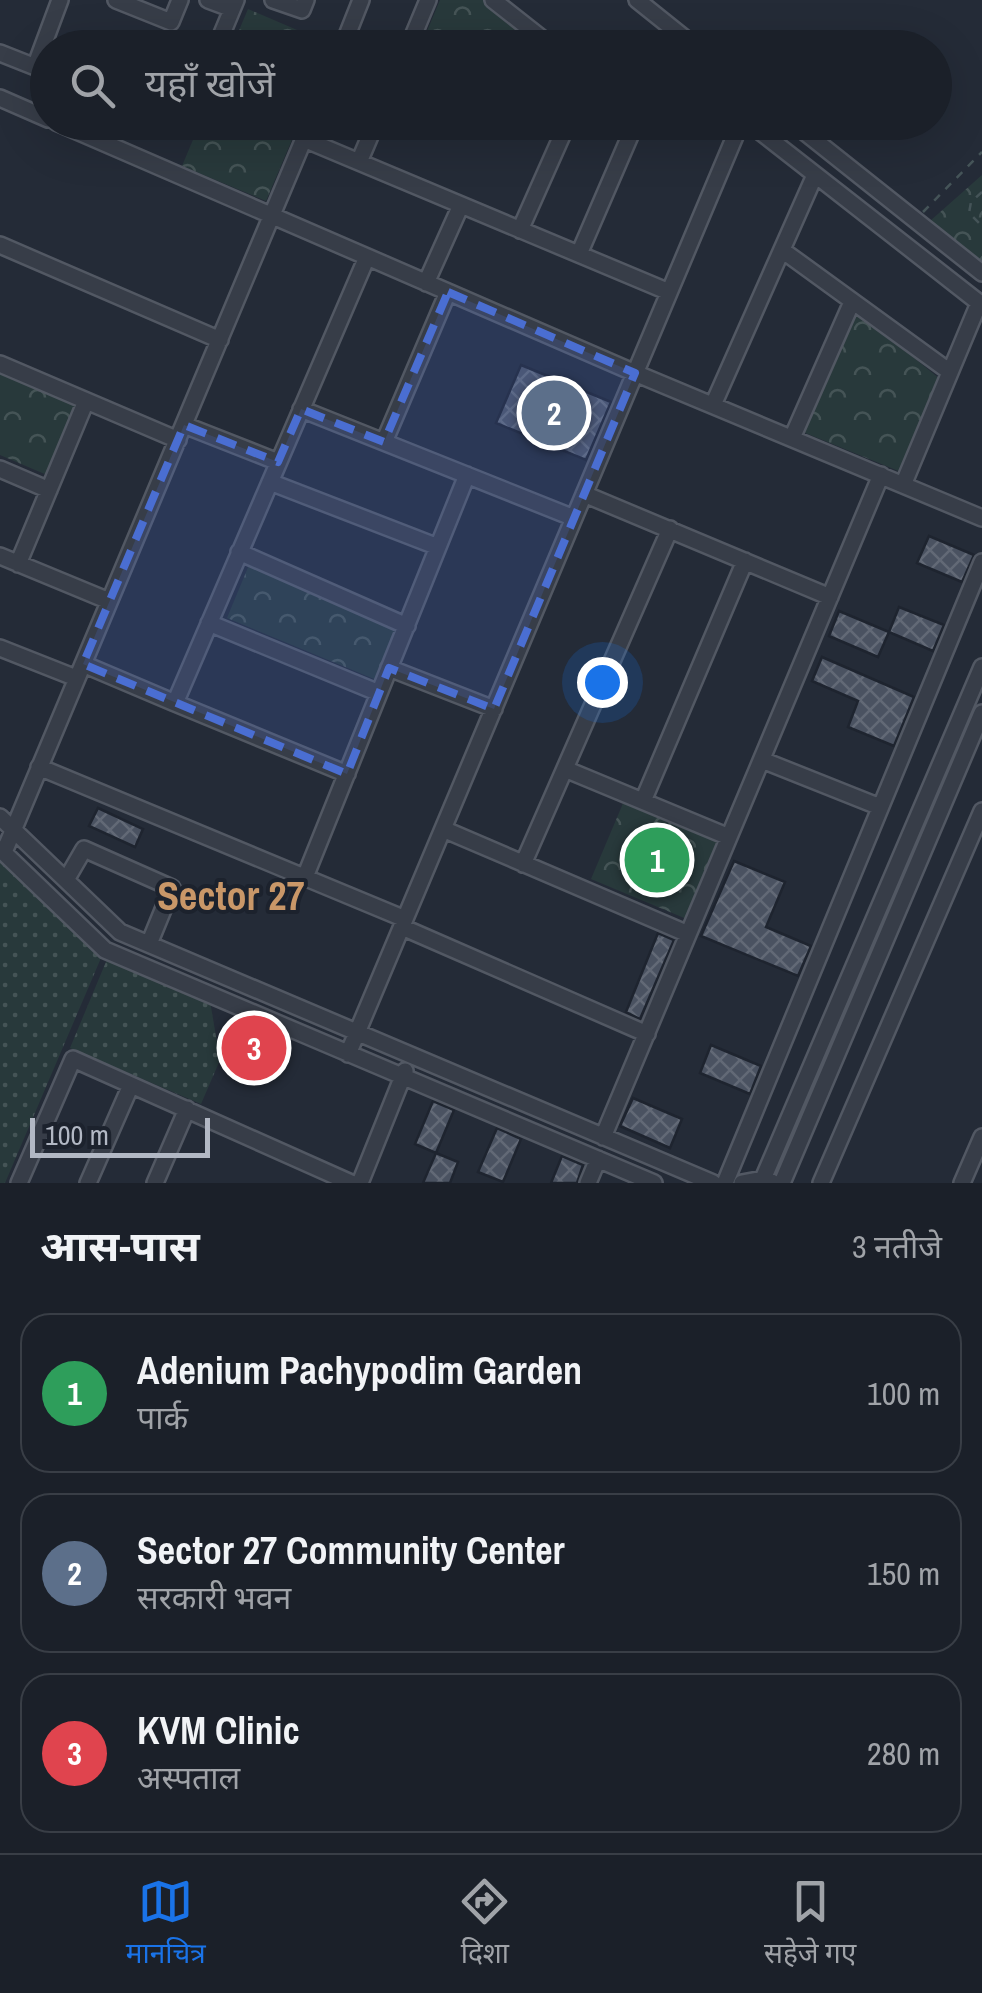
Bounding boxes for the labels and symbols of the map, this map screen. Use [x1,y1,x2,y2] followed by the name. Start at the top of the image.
[522,376,586,450] pin: 2
[577,657,628,708] your location
[624,822,690,898] pin: 1
[157,869,305,922] district label: Sector 27
[222,1010,286,1086] pin: 3
[30,1113,210,1158] scale bar

